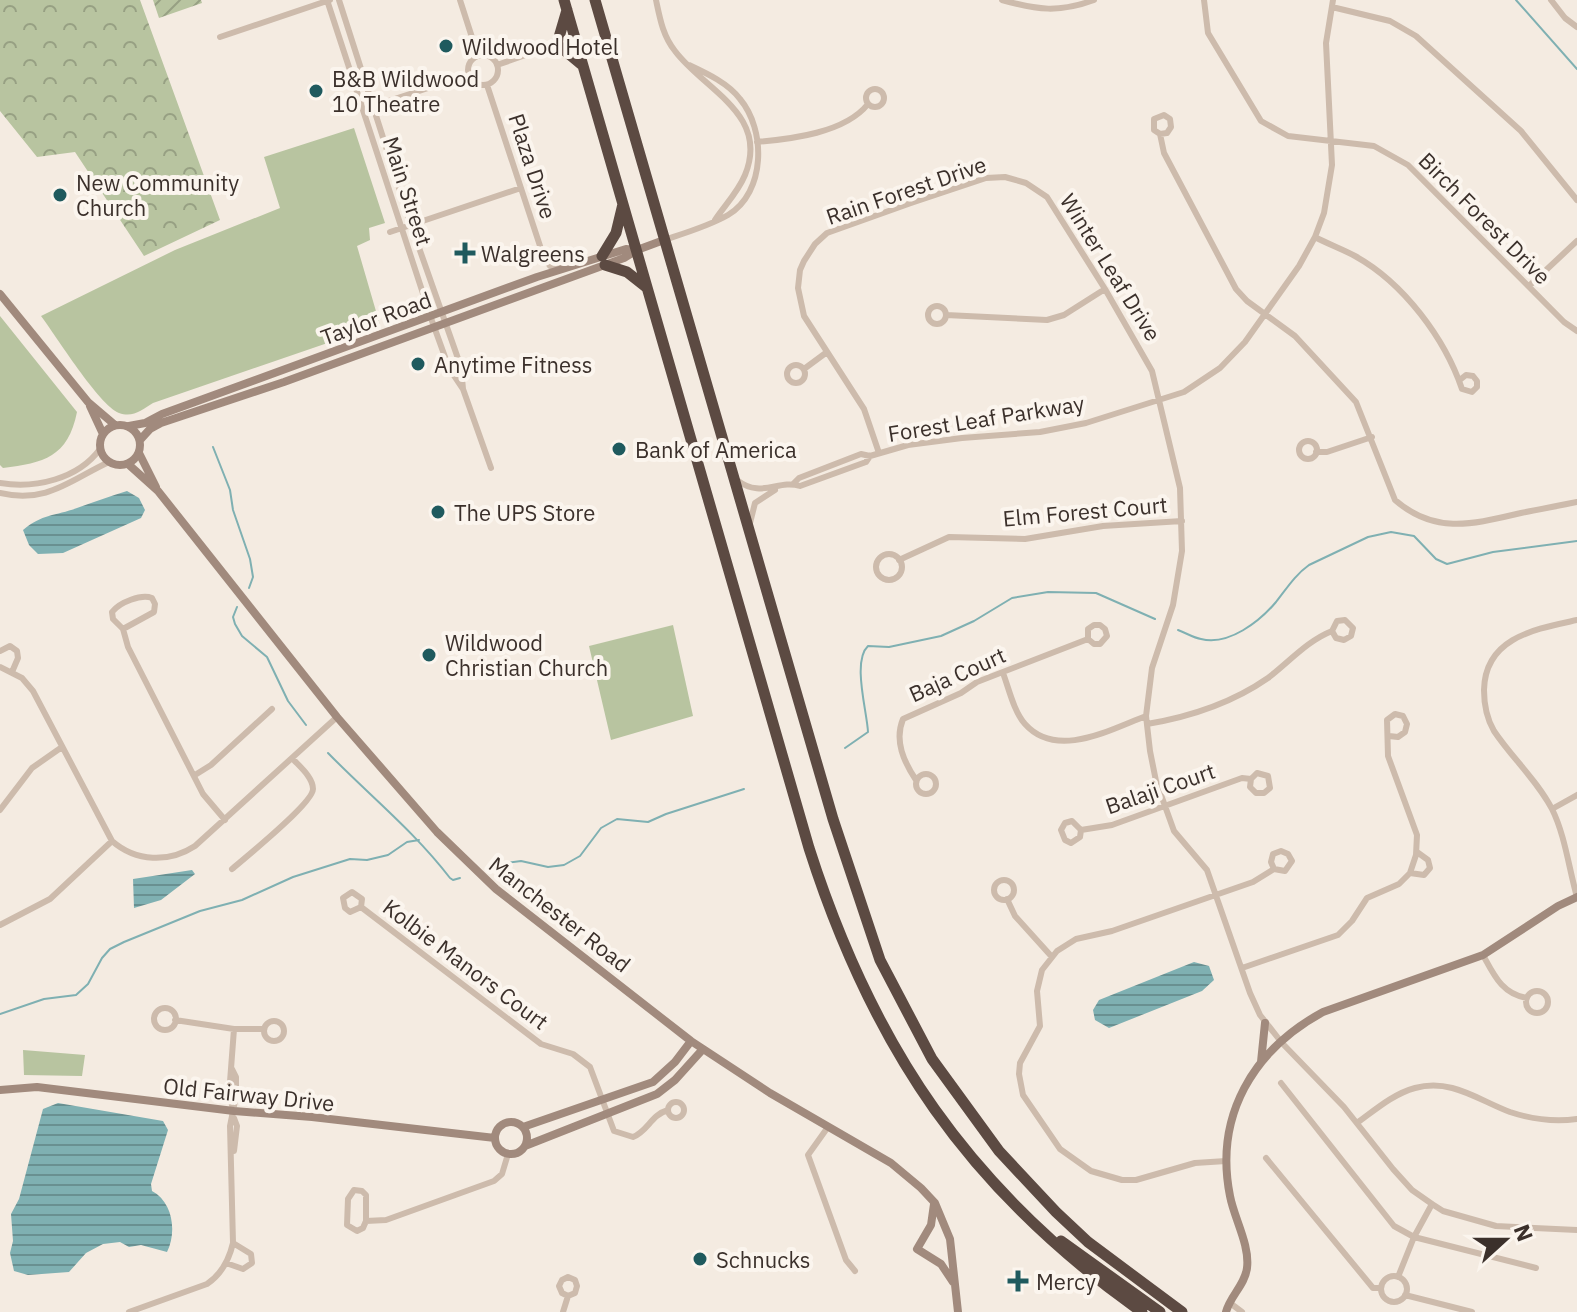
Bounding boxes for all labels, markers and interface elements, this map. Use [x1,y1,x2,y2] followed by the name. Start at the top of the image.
[462,32,619,61] place label: Wildwood Hotel
[437,37,455,55] marker: Wildwood Hotel
[332,64,479,118] place label: B&B Wildwood 10 Theatre
[307,82,325,100] marker: B&B Wildwood 10 Theatre
[502,110,564,222] street label: Plaza Drive
[377,133,439,249] street label: Main Street
[1413,146,1557,290] street label: Birch Forest Drive
[822,149,990,231] street label: Rain Forest Drive
[76,168,239,222] place label: New Community Church
[51,186,69,204] marker: New Community Church
[1054,188,1168,346] street label: Winter Leaf Drive
[481,239,585,268] place label: Walgreens
[456,244,474,262] marker: Walgreens
[317,285,435,351] street label: Taylor Road
[434,350,593,379] place label: Anytime Fitness
[409,355,427,373] marker: Anytime Fitness
[886,388,1086,448] street label: Forest Leaf Parkway
[635,435,797,464] place label: Bank of America
[610,440,628,458] marker: Bank of America
[1001,489,1169,533] street label: Elm Forest Court
[454,498,595,527] place label: The UPS Store
[429,503,447,521] marker: The UPS Store
[445,628,608,682] place label: Wildwood Christian Church
[904,640,1010,708] street label: Baja Court
[420,646,438,664] marker: Wildwood Christian Church
[1101,756,1219,820] street label: Balaji Court
[483,850,637,978] street label: Manchester Road
[377,892,555,1036] street label: Kolbie Manors Court
[162,1071,336,1117] street label: Old Fairway Drive
[1465,1200,1545,1280] north arrow
[1508,1220,1541,1245] text: N
[716,1245,811,1274] place label: Schnucks
[691,1250,709,1268] marker: Schnucks
[1036,1267,1096,1296] place label: Mercy
[1007,1270,1029,1292] marker: Mercy

